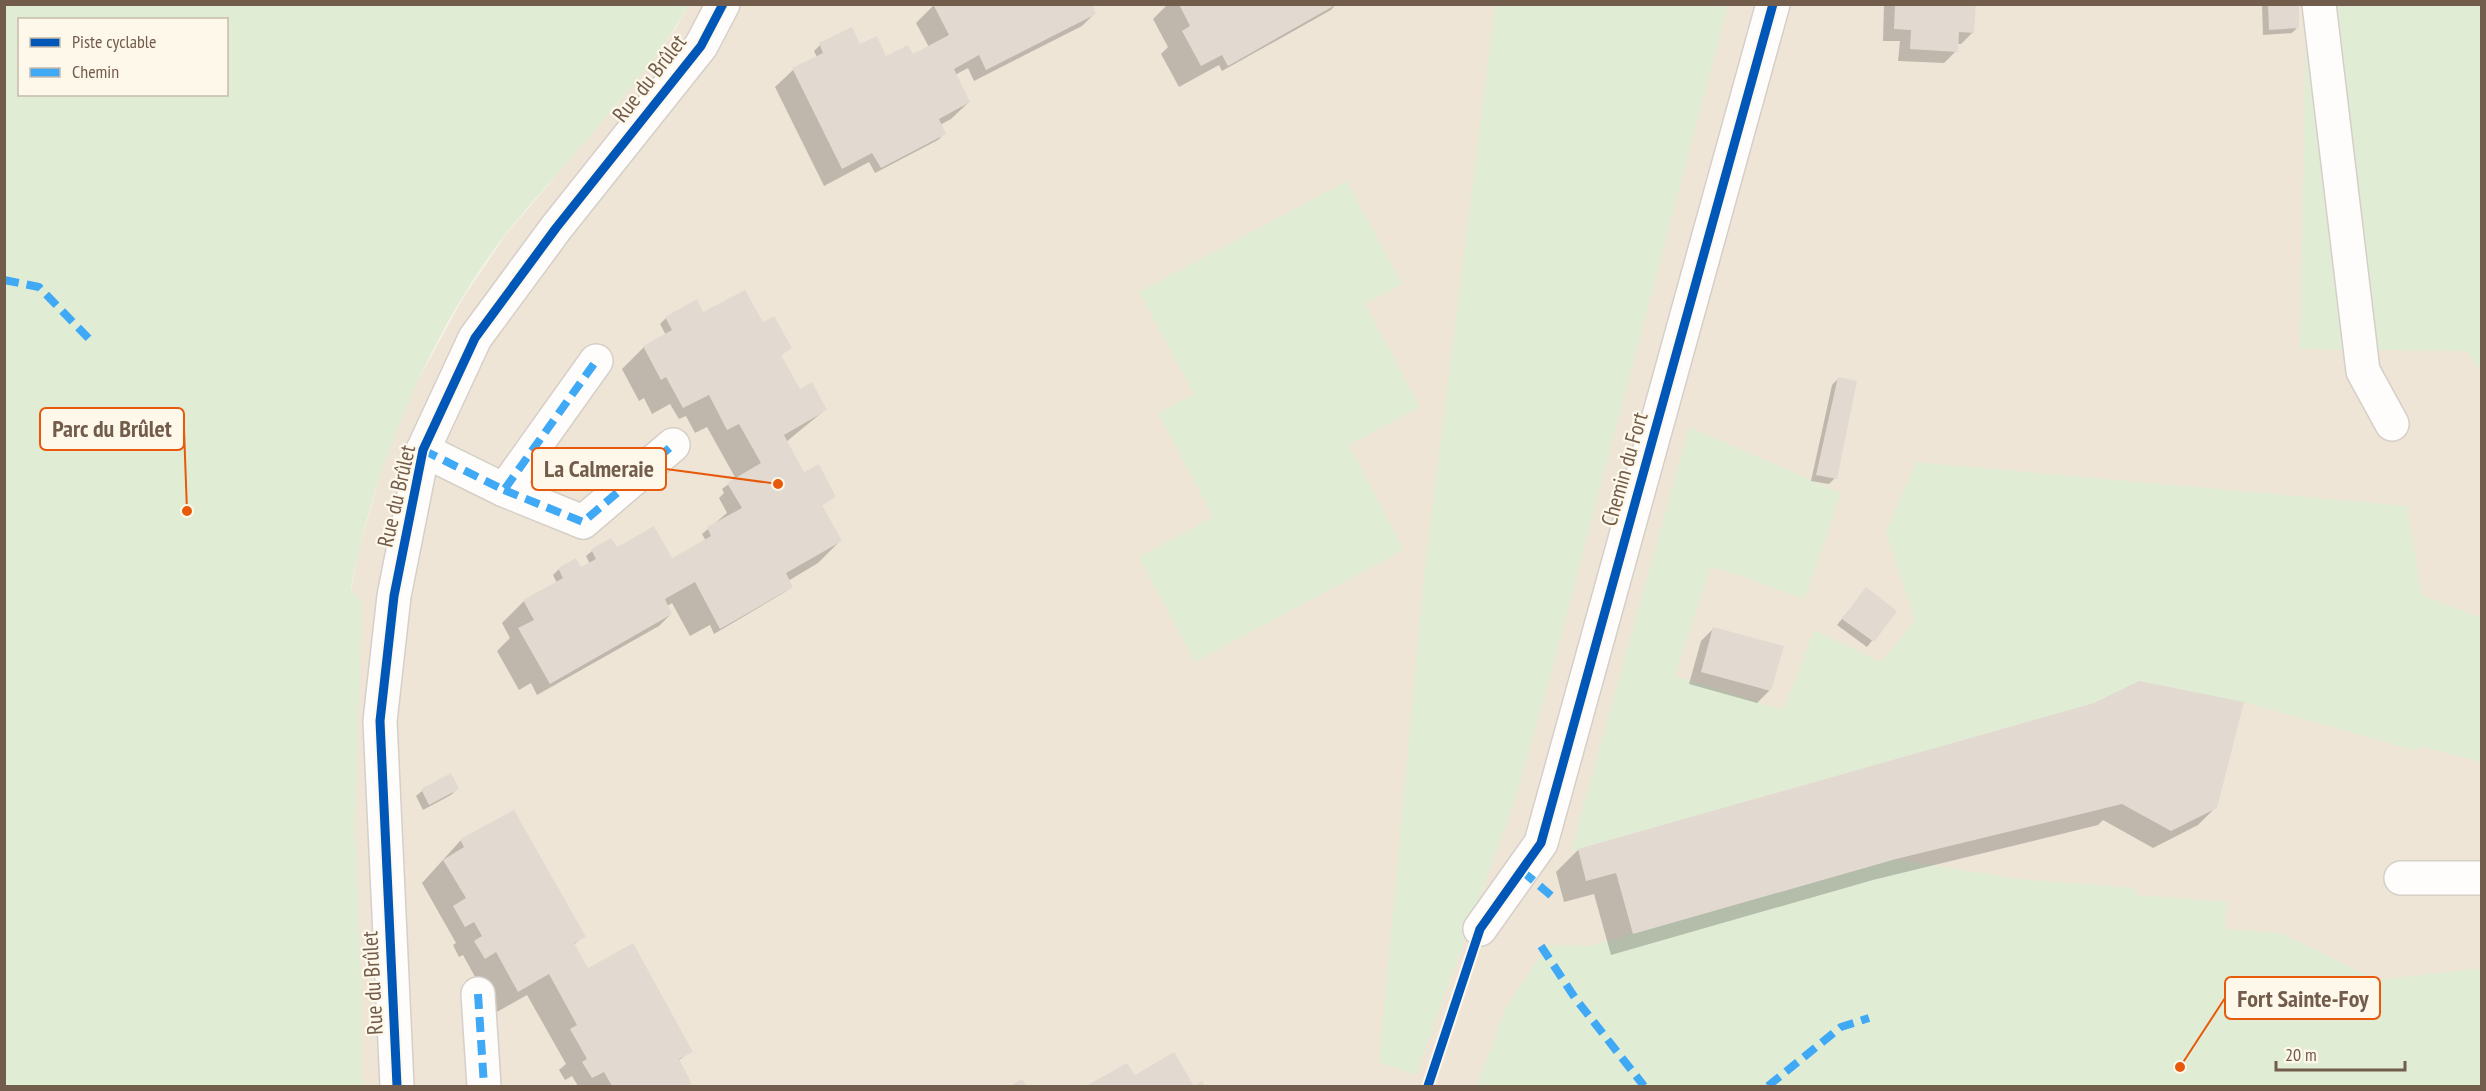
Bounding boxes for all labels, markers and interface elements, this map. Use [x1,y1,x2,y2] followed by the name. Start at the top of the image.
[18,18,228,96] legend
[606,28,692,128] street label: Rue du Brûlet
[72,30,156,53] text: Piste cyclable
[72,60,119,83] text: Chemin
[40,408,184,450] callout: Parc du Brûlet
[1594,409,1654,529] street label: Chemin du Fort
[52,413,172,444] text: Parc du Brûlet
[371,442,421,550] street label: Rue du Brûlet
[532,448,666,490] callout: La Calmeraie
[544,453,654,484] text: La Calmeraie
[355,930,389,1036] street label: Rue du Brûlet
[2225,977,2380,1019] callout: Fort Sainte-Foy
[2237,983,2369,1014] text: Fort Sainte-Foy
[2276,1034,2405,1072] scale bar
[2285,1043,2317,1066] text: 20 m

